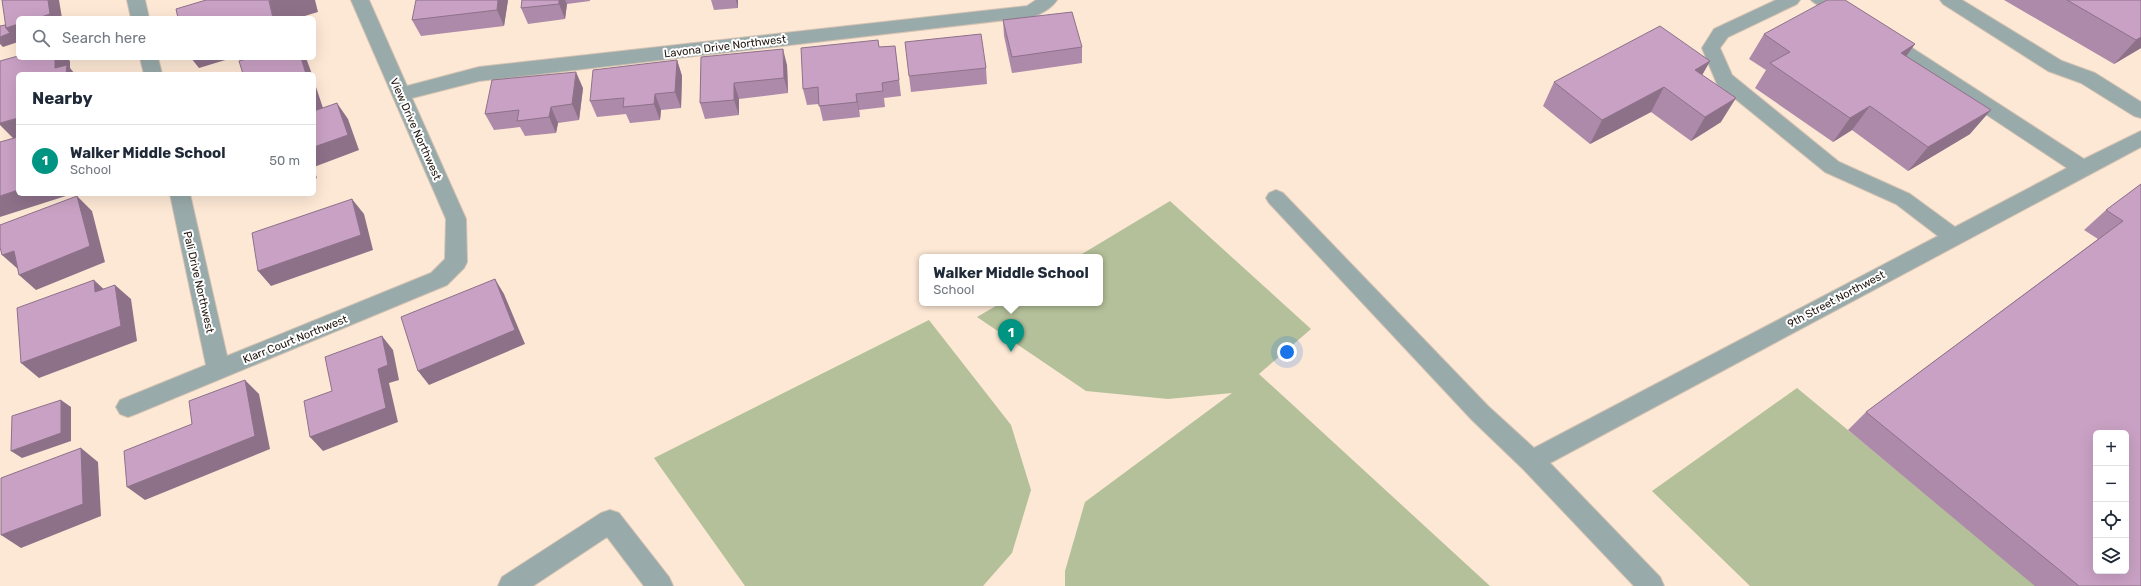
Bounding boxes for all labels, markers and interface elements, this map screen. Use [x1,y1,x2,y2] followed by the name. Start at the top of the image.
[16,16,316,60] search box
[30,27,52,49] icon: search
[62,29,146,47] text: Search here
[663,32,787,60] street label: Lavona Drive Northwest
[387,76,444,183] street label: View Drive Northwest
[32,88,93,108] text: Nearby
[70,144,226,162] text: Walker Middle School
[42,153,48,168] text: 1
[269,153,300,168] text: 50 m
[70,162,111,177] text: School
[180,230,217,335] street label: Pali Drive Northwest
[919,254,1103,306] popup
[933,264,1089,282] text: Walker Middle School
[1785,268,1888,331] street label: 9th Street Northwest
[933,282,974,297] text: School
[241,312,350,366] street label: Klarr Court Northwest
[998,319,1024,352] pin: 1
[1277,342,1297,362] your location
[2093,430,2129,574] map controls
[2093,430,2129,466] button: +
[2093,466,2129,502] button: −
[2093,502,2129,538] button: locate
[2093,538,2129,574] button: layers

